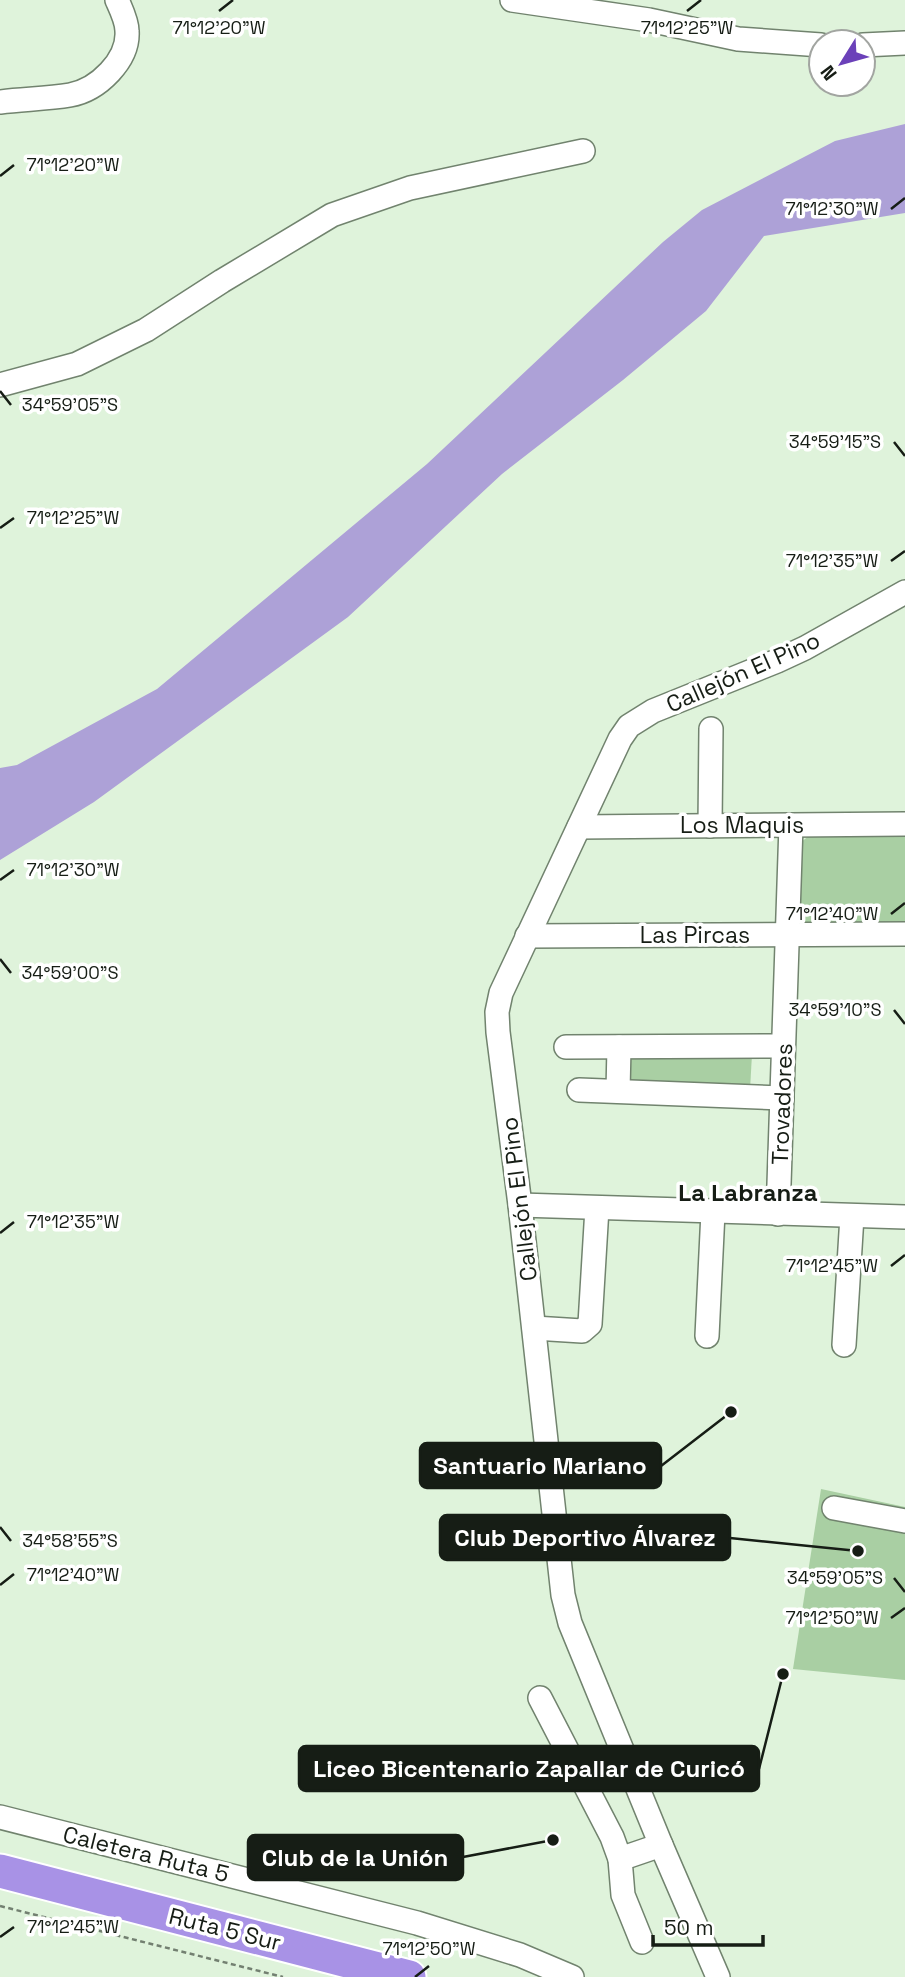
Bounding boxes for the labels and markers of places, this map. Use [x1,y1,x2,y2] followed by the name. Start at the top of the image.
[420,1443,661,1488] callout: Santuario Mariano
[440,1515,730,1560] callout: Club Deportivo Álvarez
[299,1746,759,1791] callout: Liceo Bicentenario Zapallar de Curicó
[248,1835,463,1880] callout: Club de la Unión

